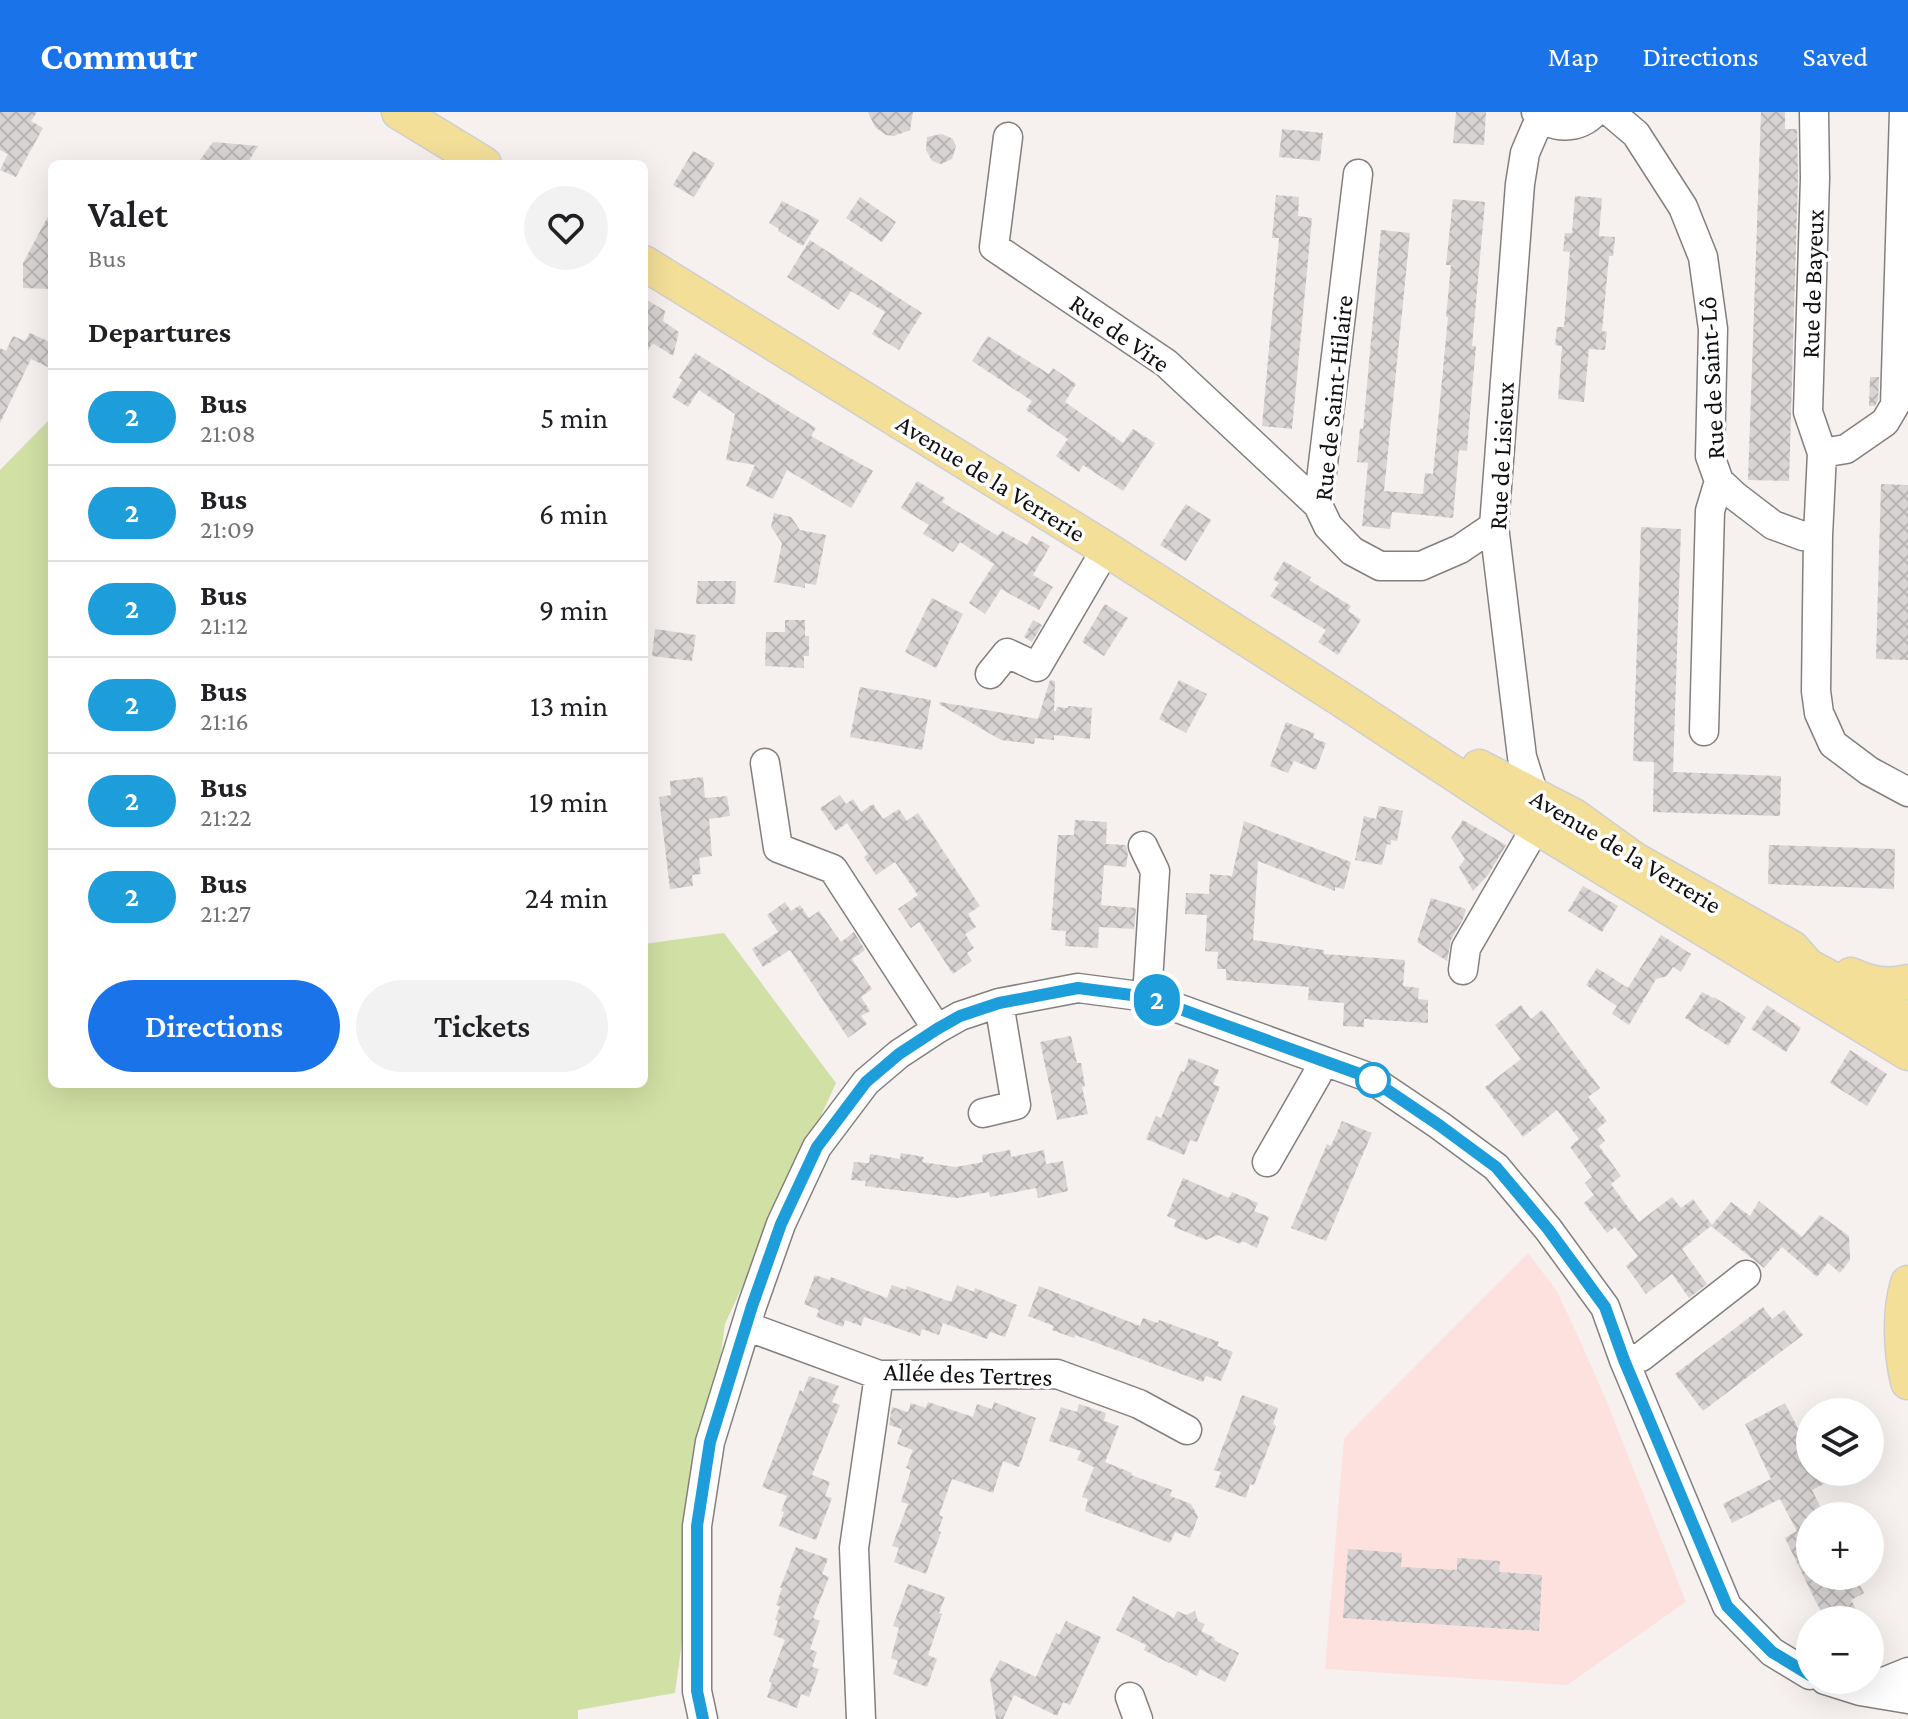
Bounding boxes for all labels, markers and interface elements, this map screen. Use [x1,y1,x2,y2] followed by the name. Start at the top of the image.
[40,35,198,77] text: Commutr
[1548,41,1599,72] text: Map
[1643,41,1758,72] text: Directions
[1802,41,1868,72] text: Saved
[524,186,608,270] button: heart
[88,193,168,235] text: Valet
[1795,209,1830,359] street label: Rue de Bayeux
[88,244,126,273] text: Bus
[1064,288,1175,378] street label: Rue de Vire
[1308,294,1359,502] street label: Rue de Saint-Hilaire
[1693,296,1730,460] street label: Rue de Saint-Lô
[88,315,231,348] text: Departures
[1483,381,1520,531] street label: Rue de Lisieux
[200,386,247,419] text: Bus
[125,401,139,432] text: 2
[540,401,608,434] text: 5 min
[891,409,1091,548] street label: Avenue de la Verrerie
[200,419,256,448] text: 21:08
[200,482,247,515] text: Bus
[125,497,139,528] text: 2
[539,497,608,530] text: 6 min
[200,515,255,544] text: 21:09
[200,578,247,611] text: Bus
[125,593,139,624] text: 2
[539,593,608,626] text: 9 min
[200,611,248,640] text: 21:12
[200,674,247,707] text: Bus
[125,689,139,720] text: 2
[530,689,608,722] text: 13 min
[200,707,249,736] text: 21:16
[200,770,247,803] text: Bus
[1525,783,1726,920] street label: Avenue de la Verrerie
[125,785,139,816] text: 2
[529,785,608,818] text: 19 min
[200,803,252,832] text: 21:22
[200,866,247,899] text: Bus
[125,881,139,912] text: 2
[525,881,608,914] text: 24 min
[200,899,251,928] text: 21:27
[1131,974,1183,1026] line badge: 2
[88,980,340,1072] button: Directions
[356,980,608,1072] button: Tickets
[1150,984,1164,1015] text: 2
[1356,1063,1390,1097] unlabelled marker
[883,1357,1053,1392] street label: Allée des Tertres
[1796,1398,1884,1694] map controls
[1796,1398,1884,1486] button: layers
[1796,1502,1884,1590] button: +
[1796,1606,1884,1694] button: −

